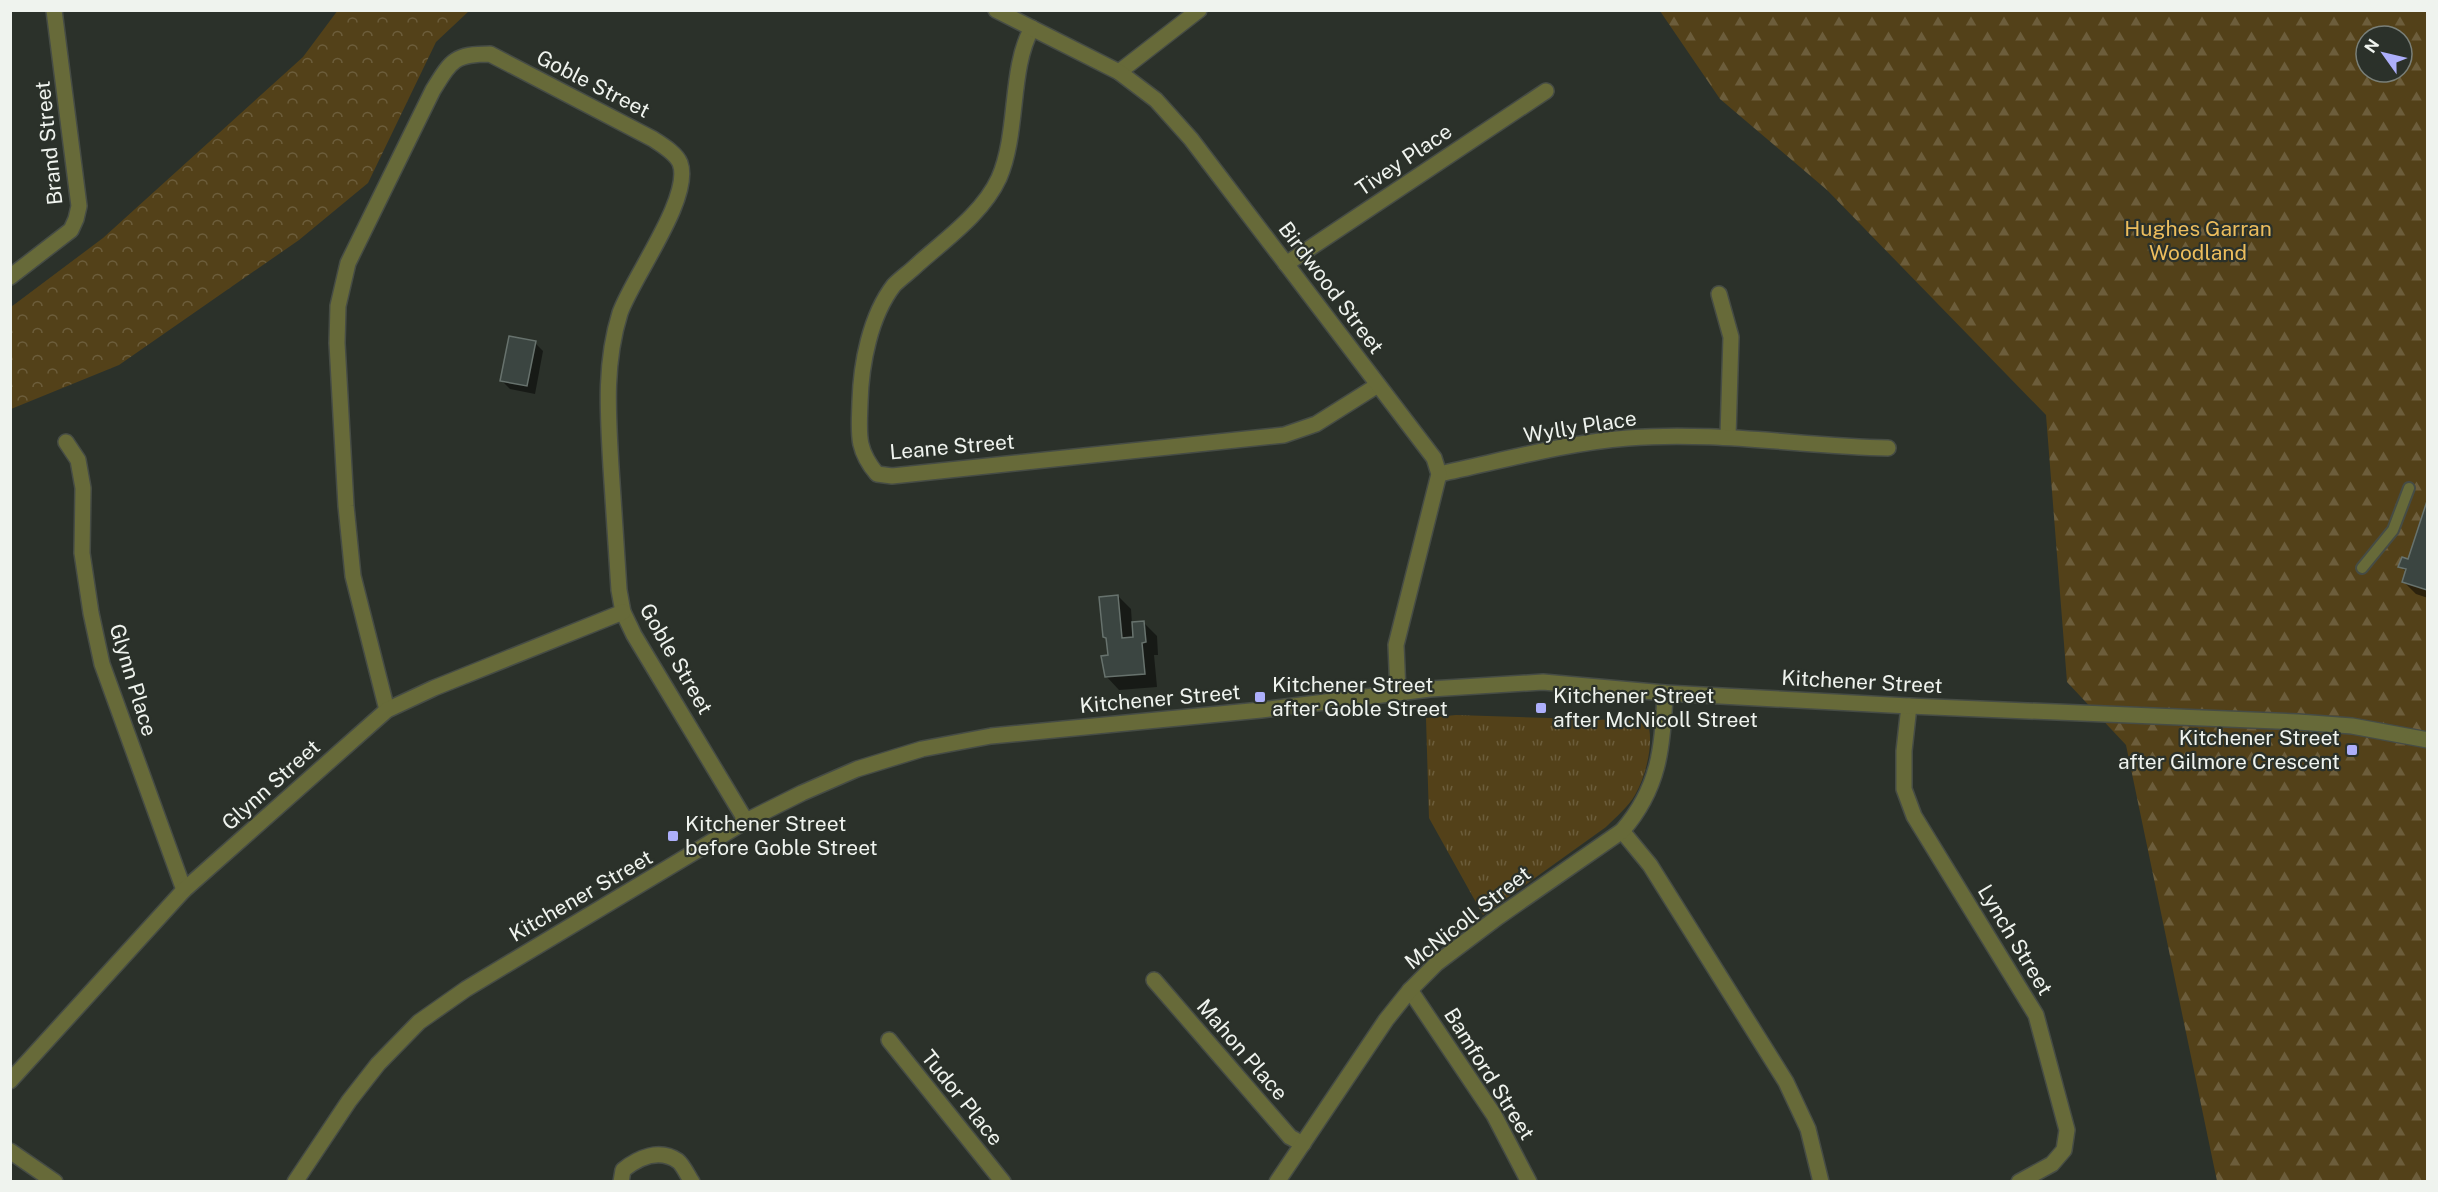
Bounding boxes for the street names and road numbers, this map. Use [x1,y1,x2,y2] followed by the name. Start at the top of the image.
[532,44,654,123] street label: Goble Street
[30,80,67,206] street label: Brand Street
[1351,118,1457,201] street label: Tivey Place
[1274,217,1389,359] street label: Birdwood Street
[1522,405,1638,448] street label: Wylly Place
[888,429,1016,464] street label: Leane Street
[635,599,718,719] street label: Goble Street
[105,621,162,739] street label: Glynn Place
[1781,665,1943,698] street label: Kitchener Street
[1078,679,1241,718] street label: Kitchener Street
[217,734,325,835] street label: Glynn Street
[505,844,657,947] street label: Kitchener Street
[1400,861,1536,975] street label: McNicoll Street
[1973,880,2058,1000] street label: Lynch Street
[1192,994,1293,1105] street label: Mahon Place
[1439,1003,1540,1144] street label: Bamford Street
[916,1045,1009,1150] street label: Tudor Place

